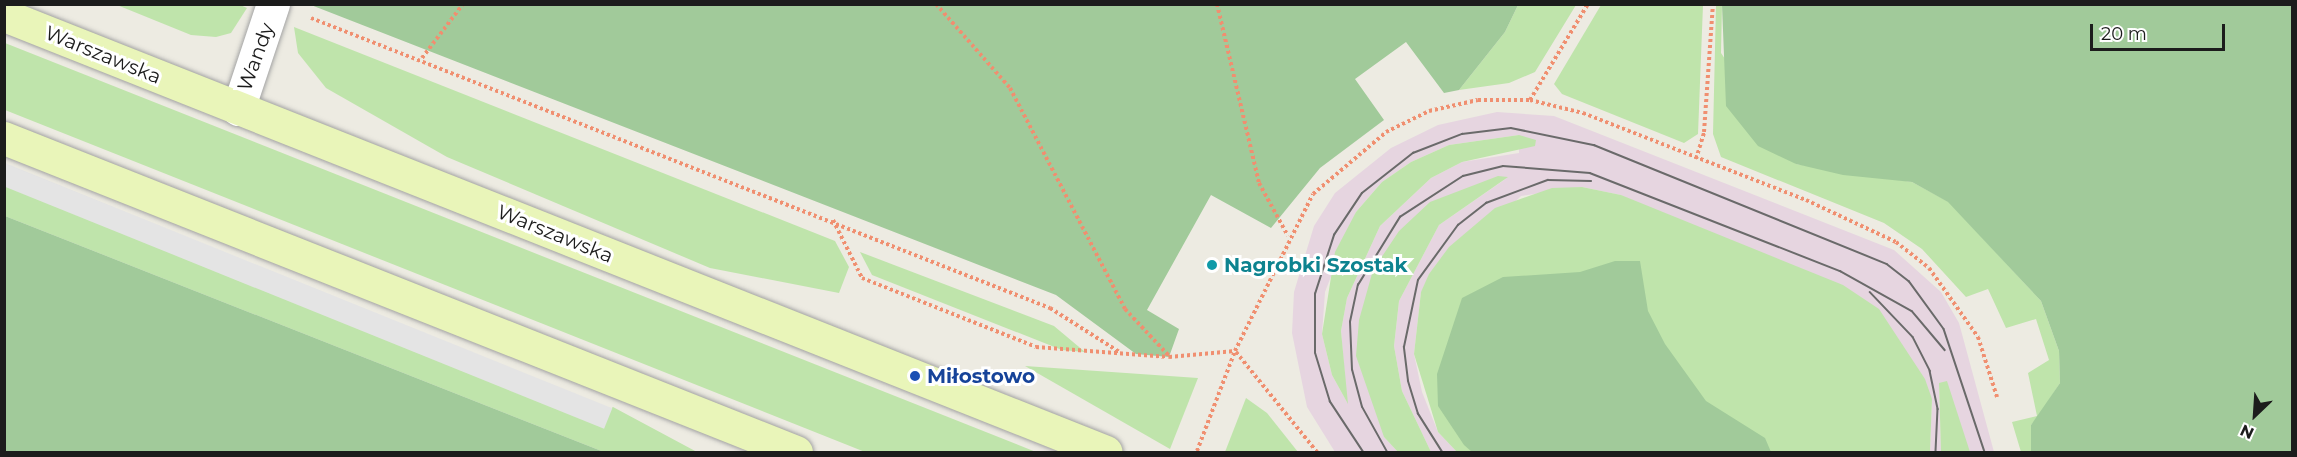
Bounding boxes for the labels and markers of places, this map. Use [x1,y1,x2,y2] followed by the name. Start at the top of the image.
[1224,253,1408,277] place label: Nagrobki Szostak
[1205,258,1219,272] marker: Nagrobki Szostak
[927,364,1035,388] place label: Miłostowo
[908,369,922,383] marker: Miłostowo

